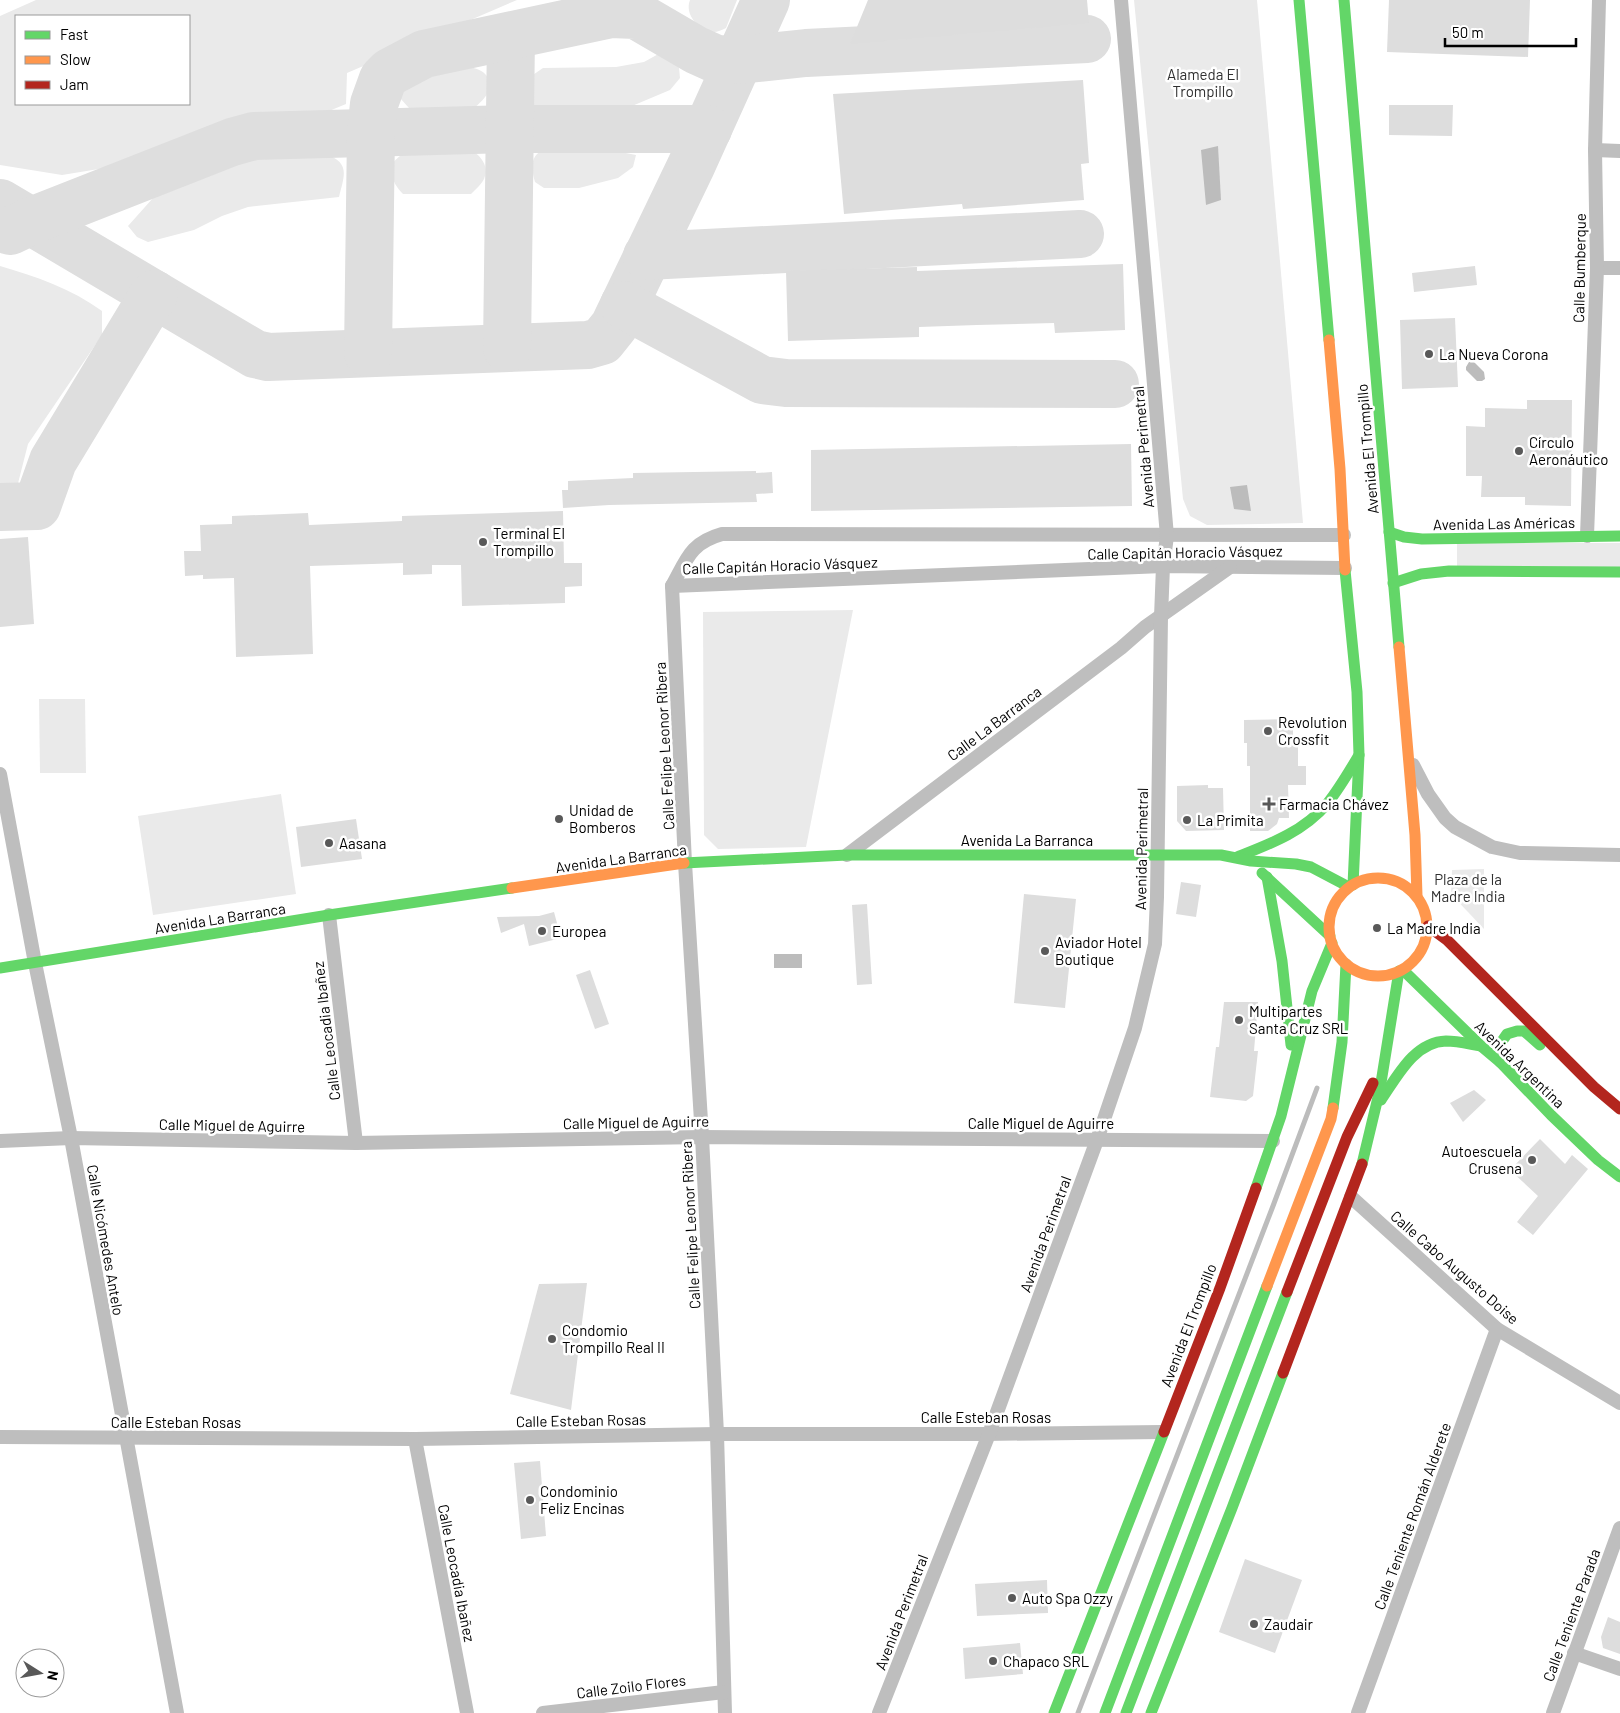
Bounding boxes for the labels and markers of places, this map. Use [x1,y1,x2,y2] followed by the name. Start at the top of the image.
[1439,345,1548,363] place label: La Nueva Corona
[1423,348,1435,360] marker: La Nueva Corona
[1529,433,1608,468] place label: Círculo Aeronáutico
[1513,445,1525,457] marker: Círculo Aeronáutico
[493,524,565,559] place label: Terminal El Trompillo
[477,536,489,548] marker: Terminal El Trompillo
[1278,713,1347,748] place label: Revolution Crossfit
[1262,725,1274,737] marker: Revolution Crossfit
[1279,795,1389,813] place label: Farmacia Chávez
[1263,798,1275,810] marker: Farmacia Chávez
[569,801,636,836] place label: Unidad de Bomberos
[1197,811,1264,829] place label: La Primita
[553,813,565,825] marker: Unidad de Bomberos
[1181,814,1193,826] marker: La Primita
[339,834,386,852] place label: Aasana
[323,837,335,849] marker: Aasana
[1387,919,1481,937] place label: La Madre India
[552,922,606,940] place label: Europea
[1371,922,1383,934] marker: La Madre India
[536,925,548,937] marker: Europea
[1055,933,1142,968] place label: Aviador Hotel Boutique
[1039,945,1051,957] marker: Aviador Hotel Boutique
[1249,1002,1348,1037] place label: Multipartes Santa Cruz SRL
[1233,1014,1245,1026] marker: Multipartes Santa Cruz SRL
[1441,1142,1522,1177] place label: Autoescuela Crusena
[1526,1154,1538,1166] marker: Autoescuela Crusena
[562,1321,665,1356] place label: Condomio Trompillo Real II
[546,1333,558,1345] marker: Condomio Trompillo Real II
[540,1482,625,1517] place label: Condominio Feliz Encinas
[524,1494,536,1506] marker: Condominio Feliz Encinas
[1022,1589,1113,1607] place label: Auto Spa Ozzy
[1006,1592,1018,1604] marker: Auto Spa Ozzy
[1264,1615,1314,1633] place label: Zaudair
[1248,1618,1260,1630] marker: Zaudair
[1003,1652,1089,1670] place label: Chapaco SRL
[987,1655,999,1667] marker: Chapaco SRL

